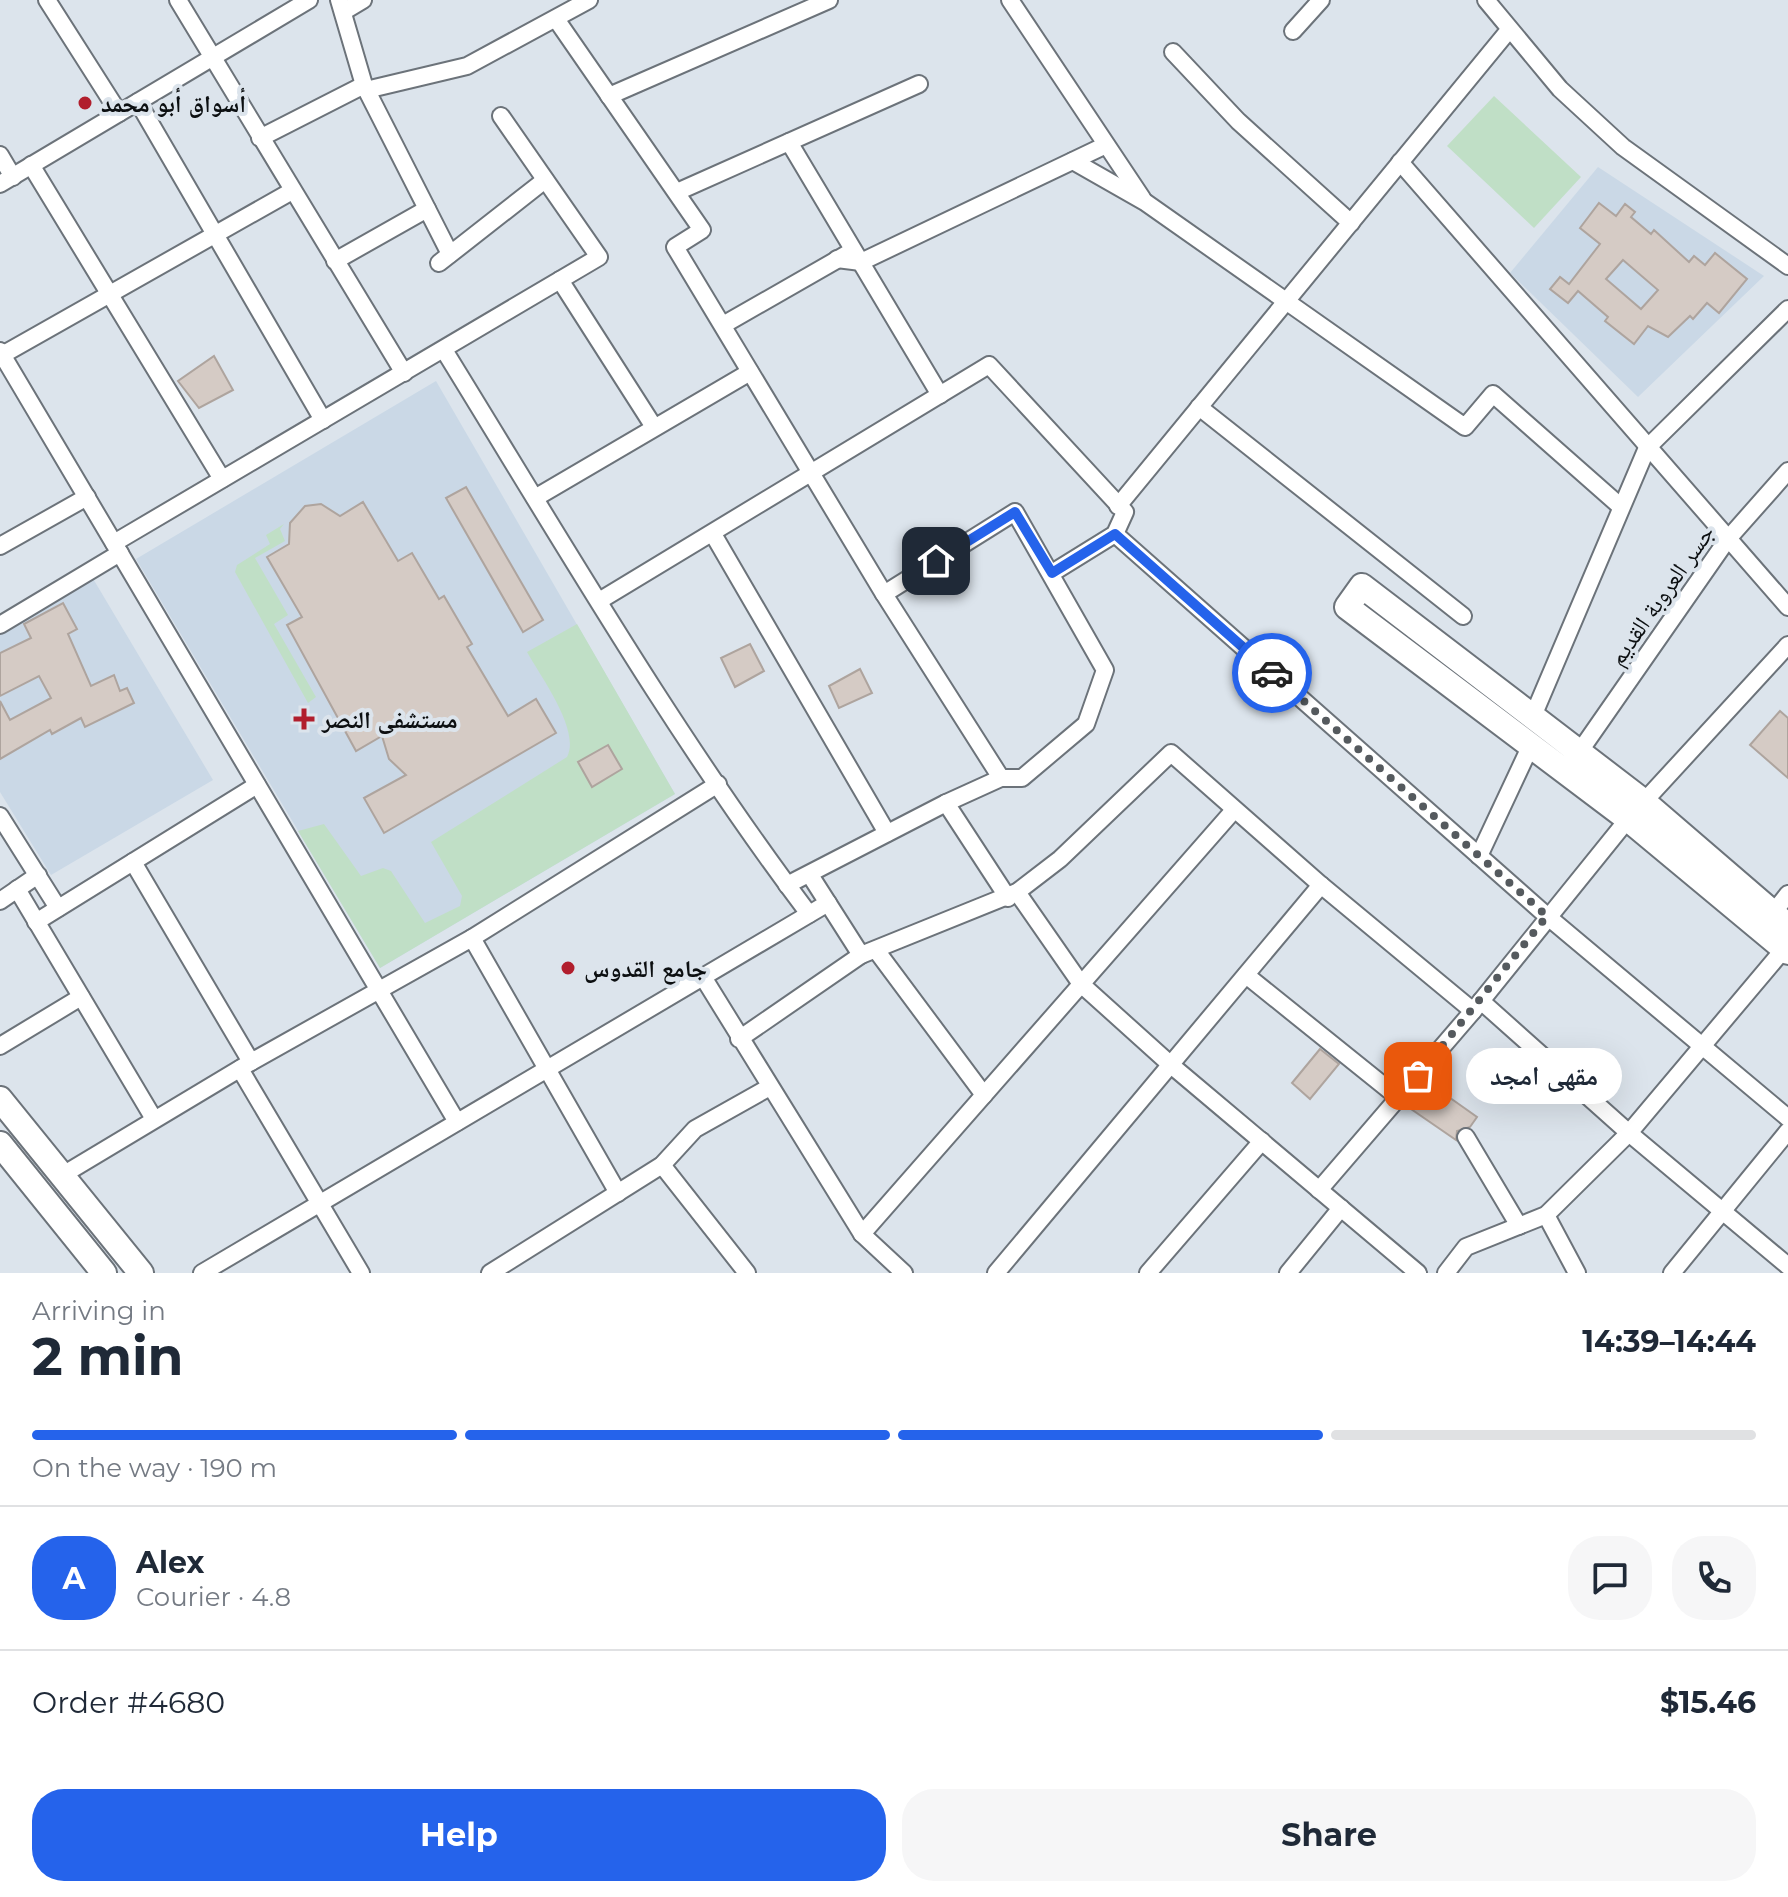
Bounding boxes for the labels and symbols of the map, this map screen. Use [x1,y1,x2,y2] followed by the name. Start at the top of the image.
[101,87,246,118] place label: أسواق أبو محمد
[76,94,94,112] marker: أسواق أبو محمد
[1602,519,1722,672] street label: جسر العروبة القديم
[902,527,970,595] pin
[1232,633,1312,713] courier
[321,705,458,734] place label: مستشفى النصر
[293,708,315,730] marker: مستشفى النصر
[584,954,707,985] place label: جامع القدوس
[559,959,577,977] marker: جامع القدوس
[1384,1042,1452,1110] pin
[1466,1048,1622,1104] callout: مقهى امجد

